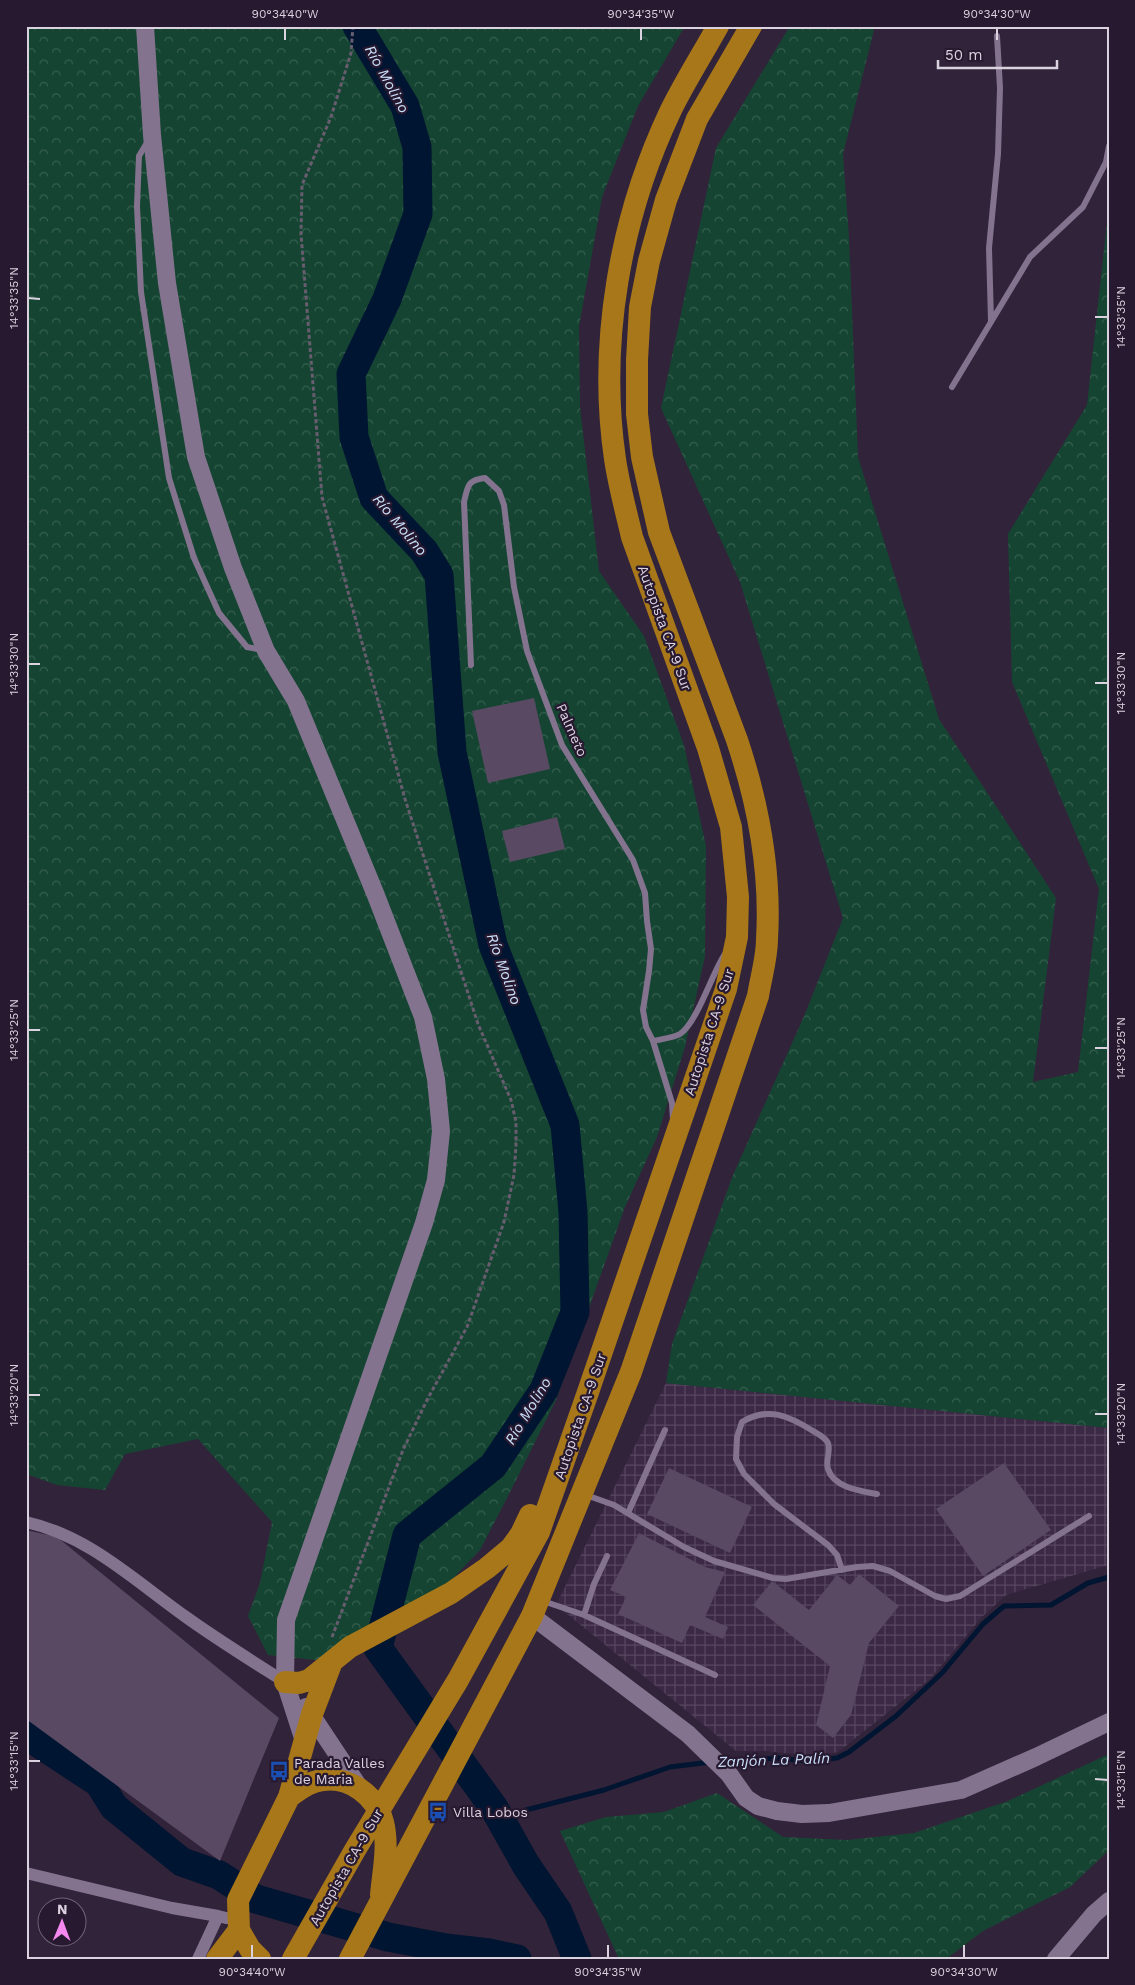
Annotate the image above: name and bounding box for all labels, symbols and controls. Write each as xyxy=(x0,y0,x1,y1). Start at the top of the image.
text: 90°34'40"W xyxy=(252,7,319,21)
text: 90°34'35"W xyxy=(607,7,675,21)
text: 90°34'30"W xyxy=(963,7,1031,21)
scale bar xyxy=(938,38,1056,70)
water label: Río Molino xyxy=(361,42,413,116)
text: 50 m xyxy=(945,46,982,64)
text: 14°33'35"N xyxy=(7,267,21,329)
text: 14°33'35"N xyxy=(1114,286,1128,348)
water label: Río Molino xyxy=(369,491,431,560)
street label: Autopista CA-9 Sur xyxy=(635,563,695,693)
text: 14°33'30"N xyxy=(7,633,21,695)
text: 14°33'30"N xyxy=(1114,652,1128,714)
street label: Palmeto xyxy=(553,701,591,759)
water label: Río Molino xyxy=(483,931,525,1007)
street label: Autopista CA-9 Sur xyxy=(681,966,737,1097)
text: 14°33'25"N xyxy=(7,999,21,1061)
text: 14°33'25"N xyxy=(1114,1017,1128,1079)
street label: Autopista CA-9 Sur xyxy=(551,1351,609,1481)
text: 14°33'20"N xyxy=(7,1364,21,1426)
water label: Río Molino xyxy=(501,1374,555,1448)
text: 14°33'20"N xyxy=(1114,1383,1128,1445)
text: 14°33'15"N xyxy=(7,1731,21,1791)
water label: Zanjón La Palín xyxy=(717,1749,830,1771)
text: 14°33'15"N xyxy=(1114,1750,1128,1810)
place label: Parada Valles de Maria xyxy=(294,1755,385,1787)
bus stop icon: Parada Valles de Maria xyxy=(268,1760,290,1782)
bus stop icon: Villa Lobos xyxy=(427,1801,449,1823)
place label: Villa Lobos xyxy=(453,1804,528,1820)
street label: Autopista CA-9 Sur xyxy=(306,1805,386,1928)
north arrow xyxy=(38,1898,88,1948)
text: N xyxy=(57,1901,68,1917)
text: 90°34'40"W xyxy=(219,1965,286,1979)
text: 90°34'35"W xyxy=(574,1965,642,1979)
text: 90°34'30"W xyxy=(930,1965,998,1979)

